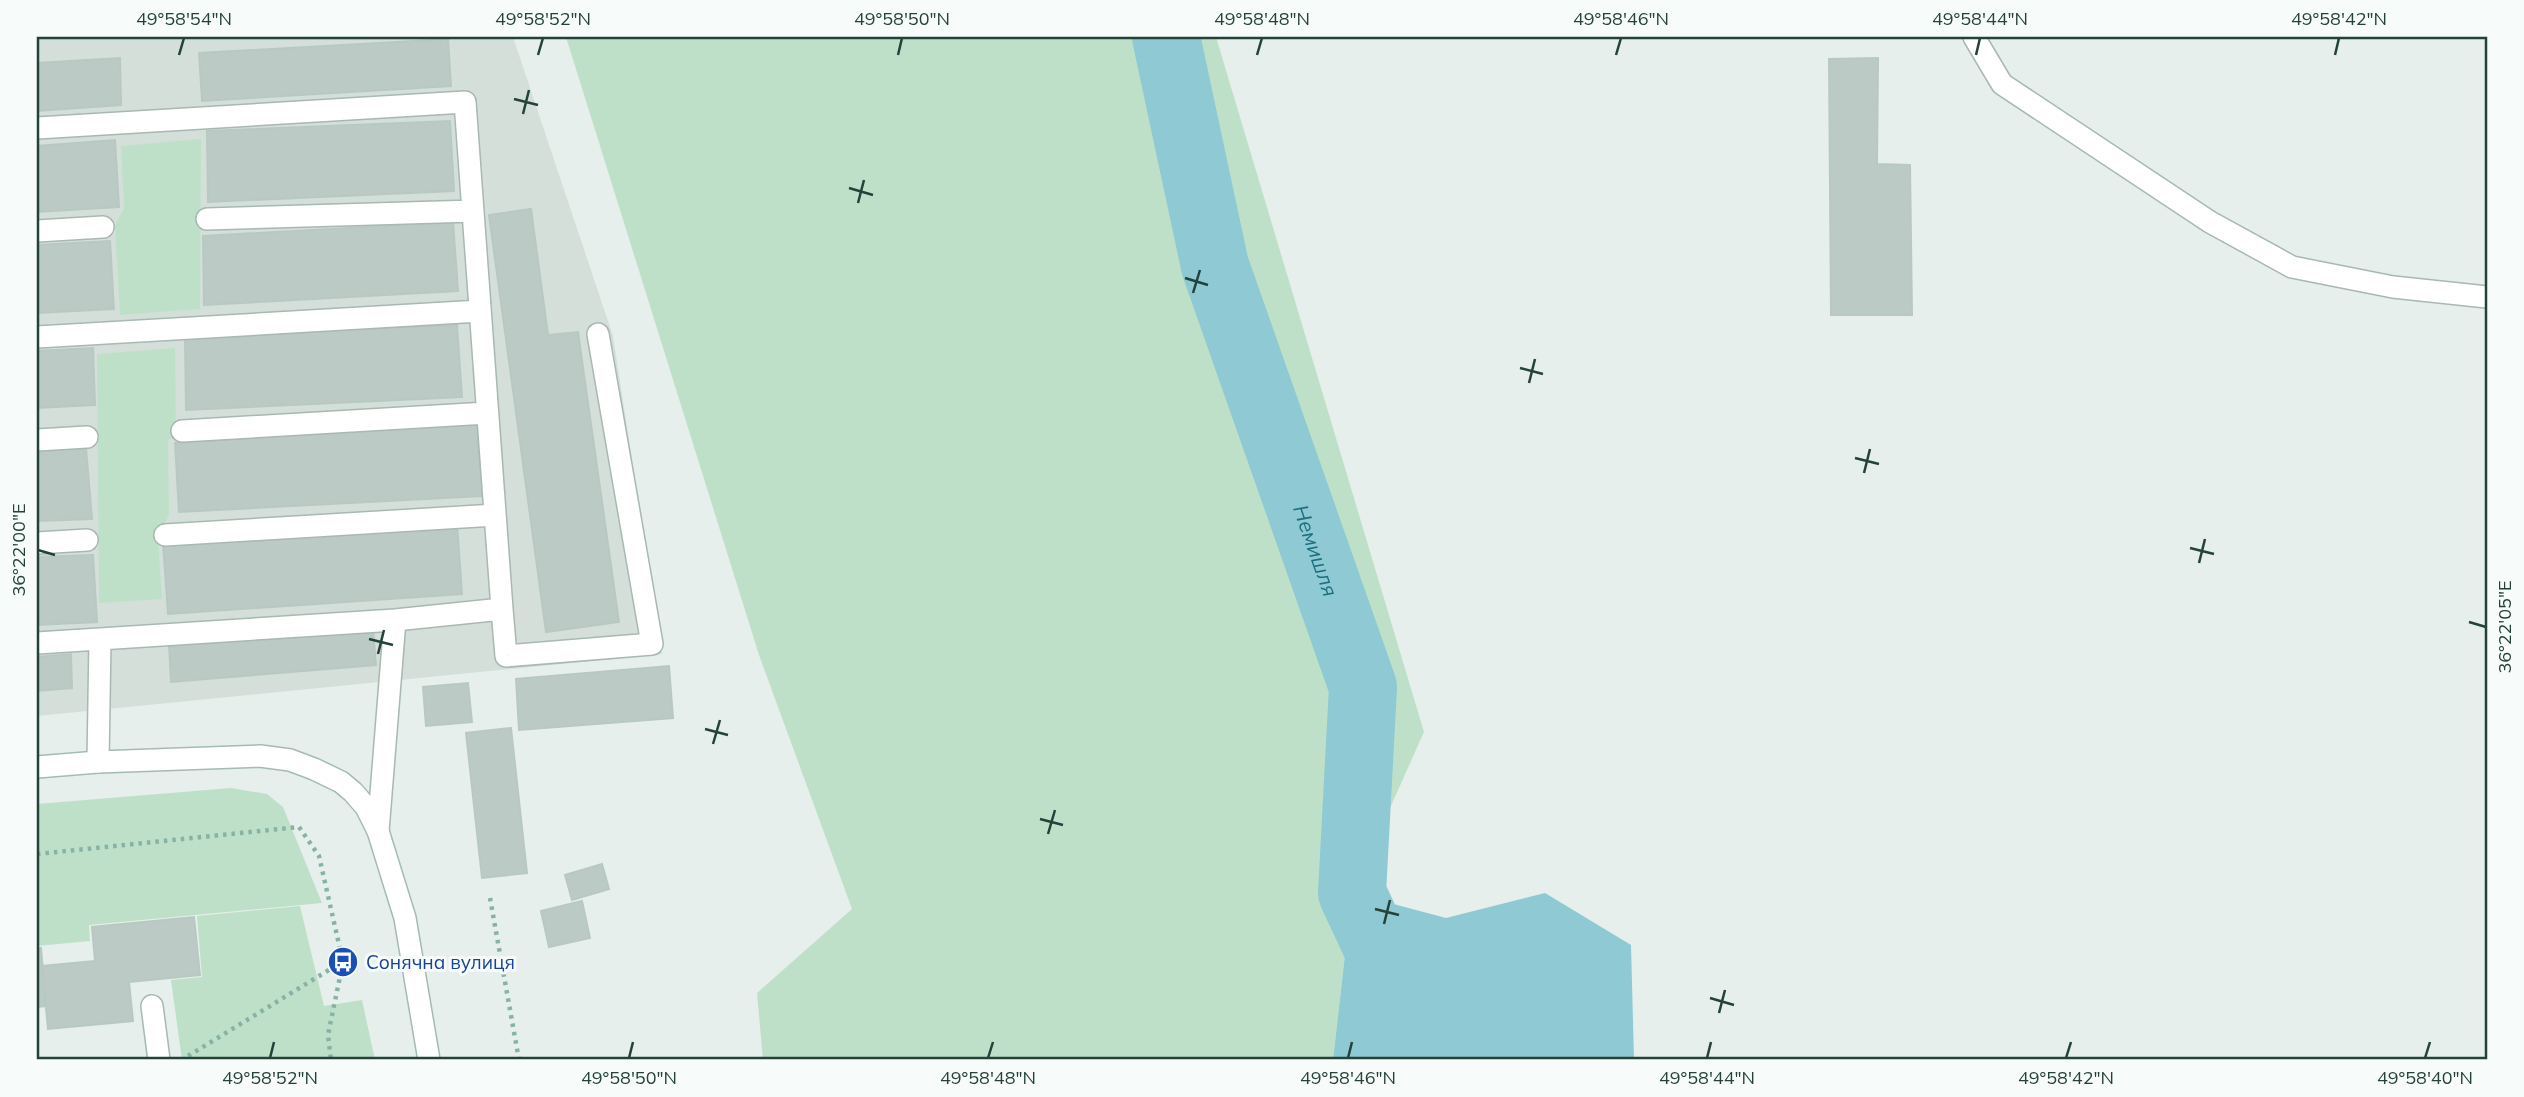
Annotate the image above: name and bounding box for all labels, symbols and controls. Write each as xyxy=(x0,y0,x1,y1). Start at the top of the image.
text: 49°58'54"N xyxy=(136,7,232,30)
text: 49°58'52"N xyxy=(495,7,591,30)
text: 49°58'50"N xyxy=(854,7,950,30)
text: 49°58'48"N xyxy=(1214,7,1310,30)
text: 49°58'46"N xyxy=(1573,7,1669,30)
text: 49°58'44"N xyxy=(1932,7,2028,30)
text: 49°58'42"N xyxy=(2291,7,2387,30)
water label: Немишля xyxy=(1288,501,1344,600)
text: 36°22'00"E xyxy=(7,503,30,597)
text: 36°22'05"E xyxy=(2493,580,2516,674)
bus stop icon: Сонячна вулиця xyxy=(326,945,360,979)
place label: Сонячна вулиця xyxy=(366,950,515,974)
text: 49°58'52"N xyxy=(222,1066,318,1089)
text: 49°58'50"N xyxy=(581,1066,677,1089)
text: 49°58'48"N xyxy=(940,1066,1036,1089)
text: 49°58'46"N xyxy=(1300,1066,1396,1089)
text: 49°58'44"N xyxy=(1659,1066,1755,1089)
text: 49°58'42"N xyxy=(2018,1066,2114,1089)
text: 49°58'40"N xyxy=(2377,1066,2473,1089)

